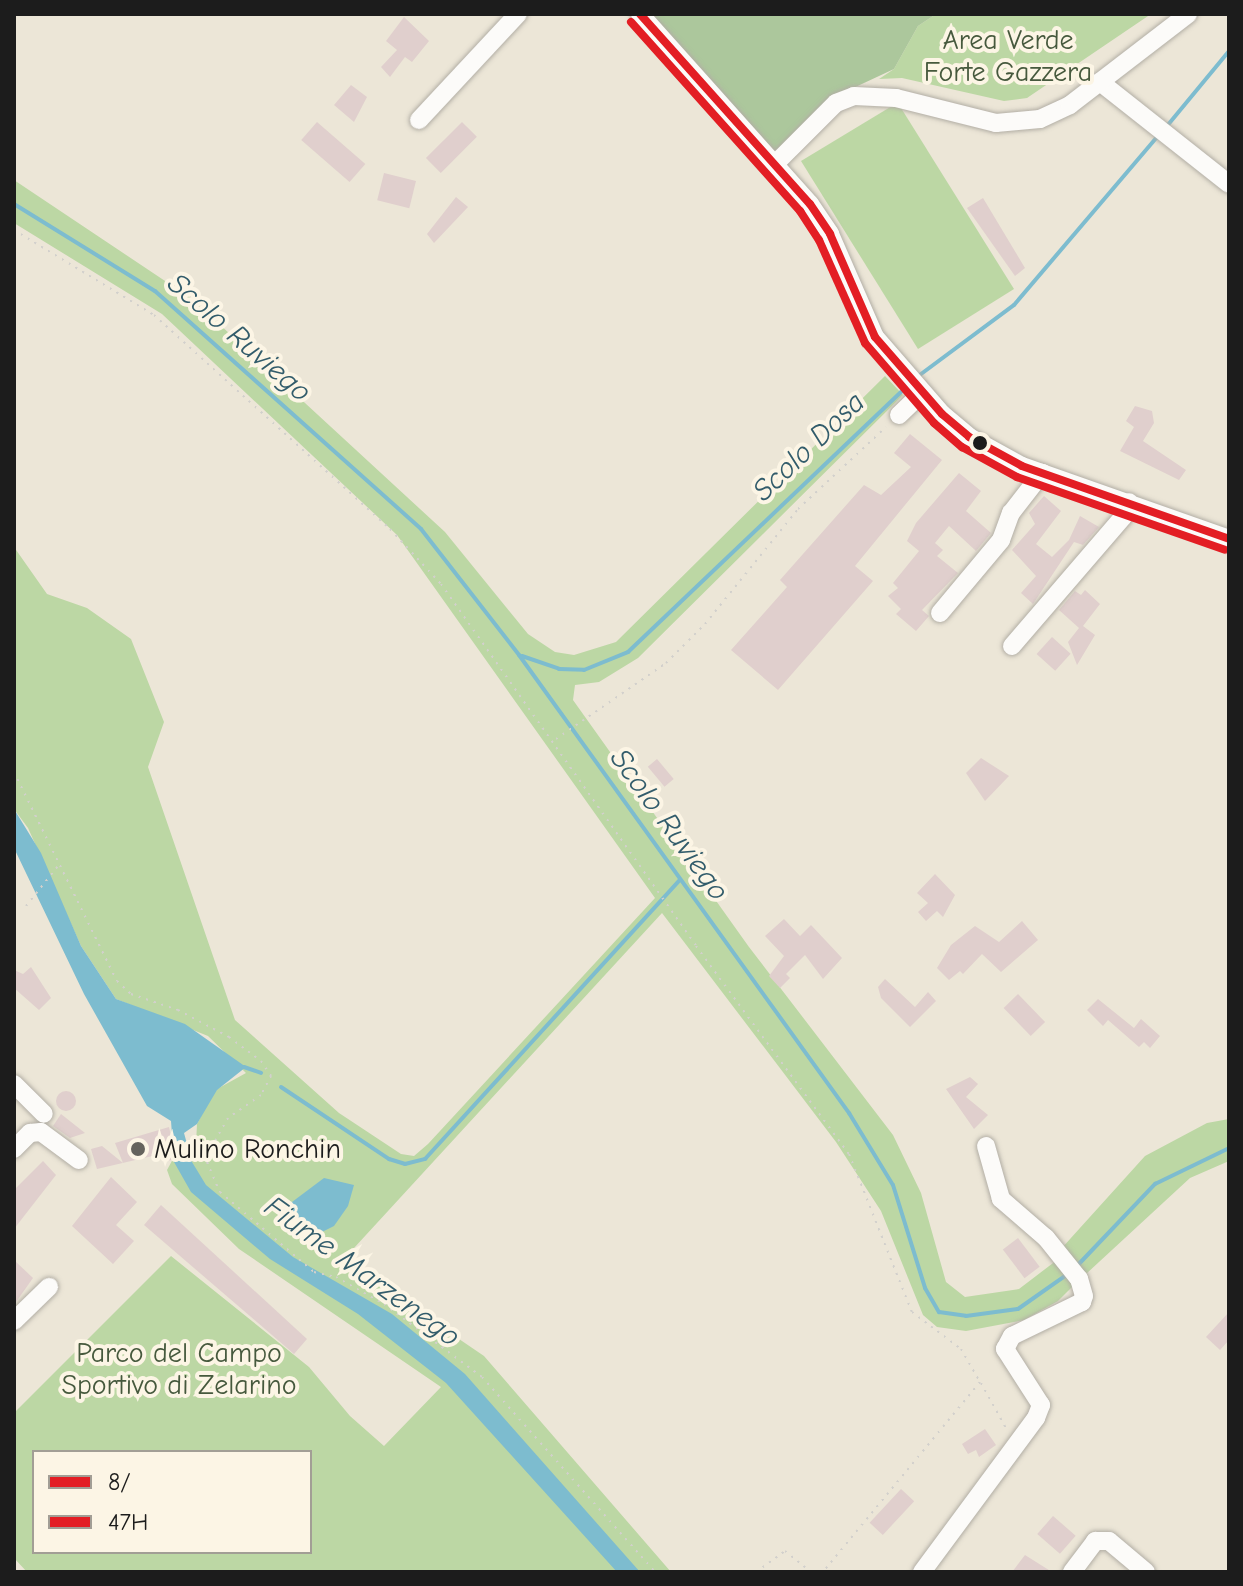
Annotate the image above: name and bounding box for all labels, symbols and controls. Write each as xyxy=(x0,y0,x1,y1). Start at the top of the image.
park label: Area Verde Forte Gazzera xyxy=(924,23,1092,89)
water label: Scolo Ruviego xyxy=(160,266,318,410)
water label: Scolo Dosa xyxy=(745,385,873,509)
unlabelled marker xyxy=(972,435,988,451)
water label: Scolo Ruviego xyxy=(602,742,736,908)
place label: Mulino Ronchin xyxy=(154,1132,341,1166)
marker: Mulino Ronchin xyxy=(129,1140,147,1158)
water label: Fiume Marzenego xyxy=(257,1189,467,1355)
park label: Parco del Campo Sportivo di Zelarino xyxy=(61,1336,297,1402)
legend xyxy=(32,1450,312,1554)
text: 8/ xyxy=(108,1468,131,1496)
text: 47H xyxy=(108,1508,148,1536)

